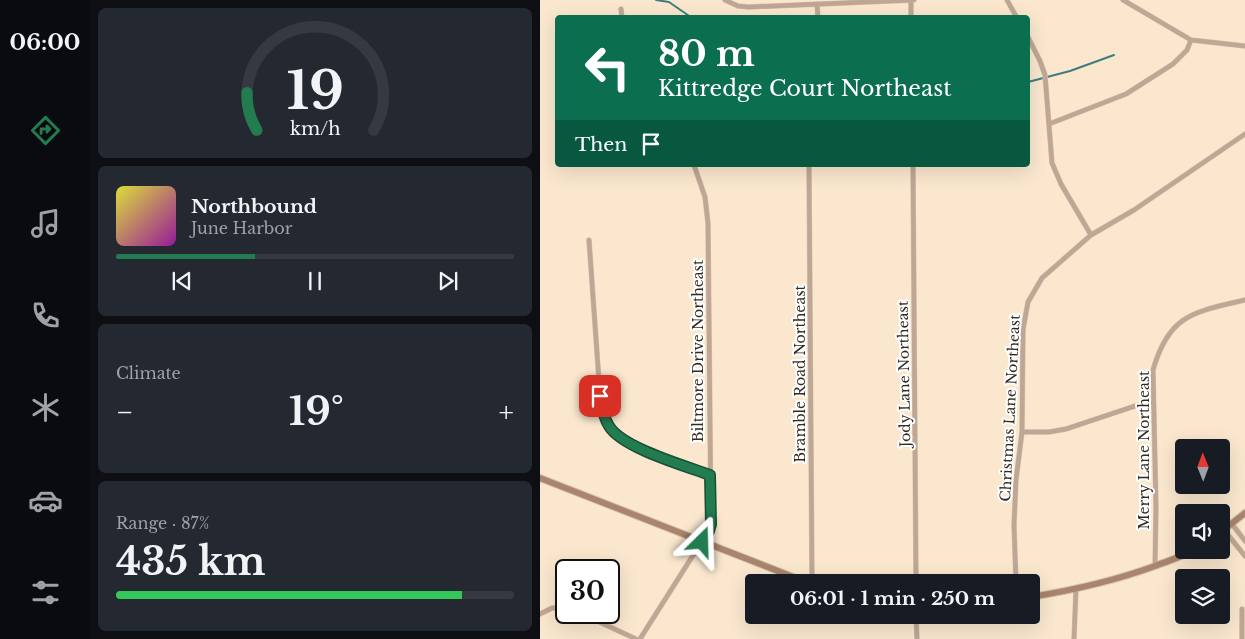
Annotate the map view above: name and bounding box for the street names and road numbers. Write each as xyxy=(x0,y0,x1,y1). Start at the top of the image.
street label: Biltmore Drive Northeast xyxy=(689,259,707,442)
street label: Bramble Road Northeast xyxy=(791,284,809,463)
street label: Jody Lane Northeast xyxy=(894,300,914,449)
street label: Christmas Lane Northeast xyxy=(996,313,1024,502)
street label: Merry Lane Northeast xyxy=(1135,370,1153,529)

